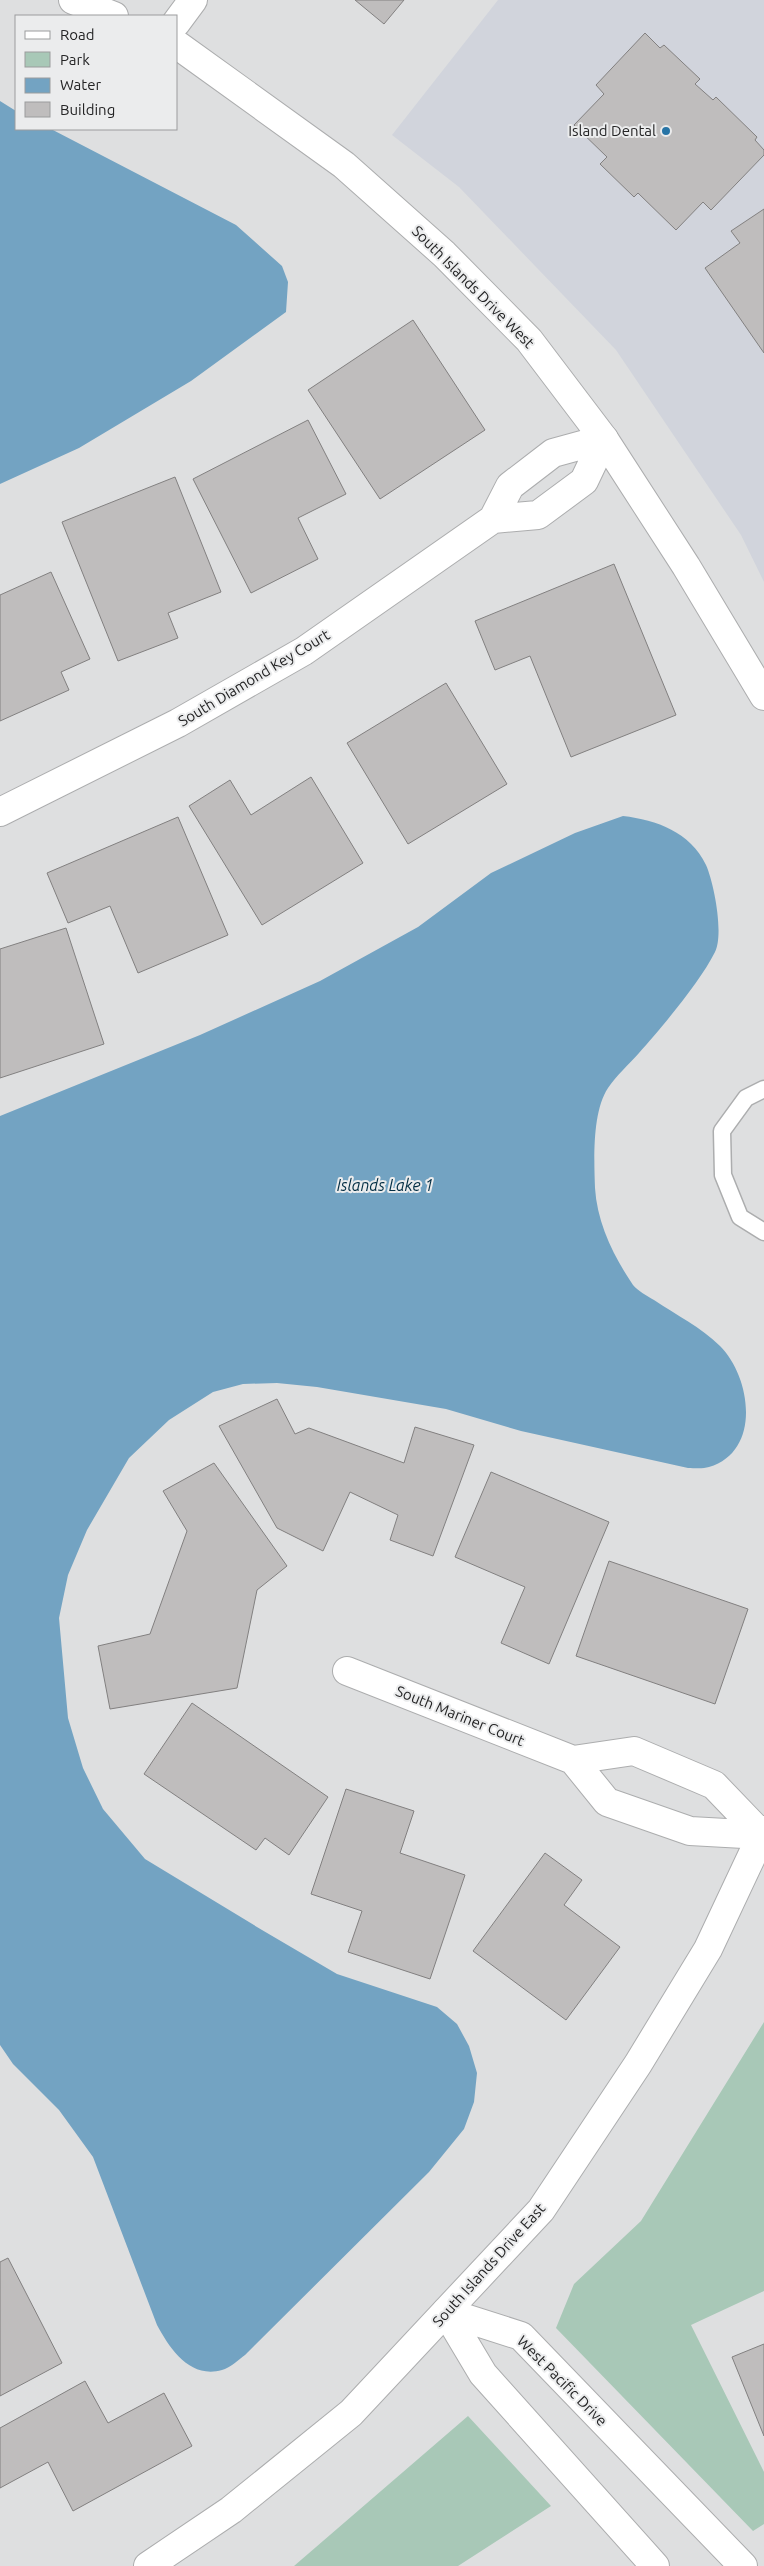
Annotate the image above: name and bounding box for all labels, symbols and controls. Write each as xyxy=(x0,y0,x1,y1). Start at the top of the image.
legend xyxy=(15,15,178,130)
text: Road xyxy=(60,26,95,43)
text: Park xyxy=(60,51,90,68)
text: Water xyxy=(60,76,101,93)
text: Building xyxy=(60,101,115,118)
place label: Island Dental xyxy=(568,122,656,139)
marker: Island Dental xyxy=(660,125,672,137)
street label: South Islands Drive West xyxy=(409,222,538,351)
street label: South Diamond Key Court xyxy=(175,626,333,730)
water label: Islands Lake 1 xyxy=(337,1176,433,1194)
street label: South Mariner Court xyxy=(393,1682,527,1749)
street label: South Islands Drive East xyxy=(429,2200,548,2330)
street label: West Pacific Drive xyxy=(514,2332,611,2429)

